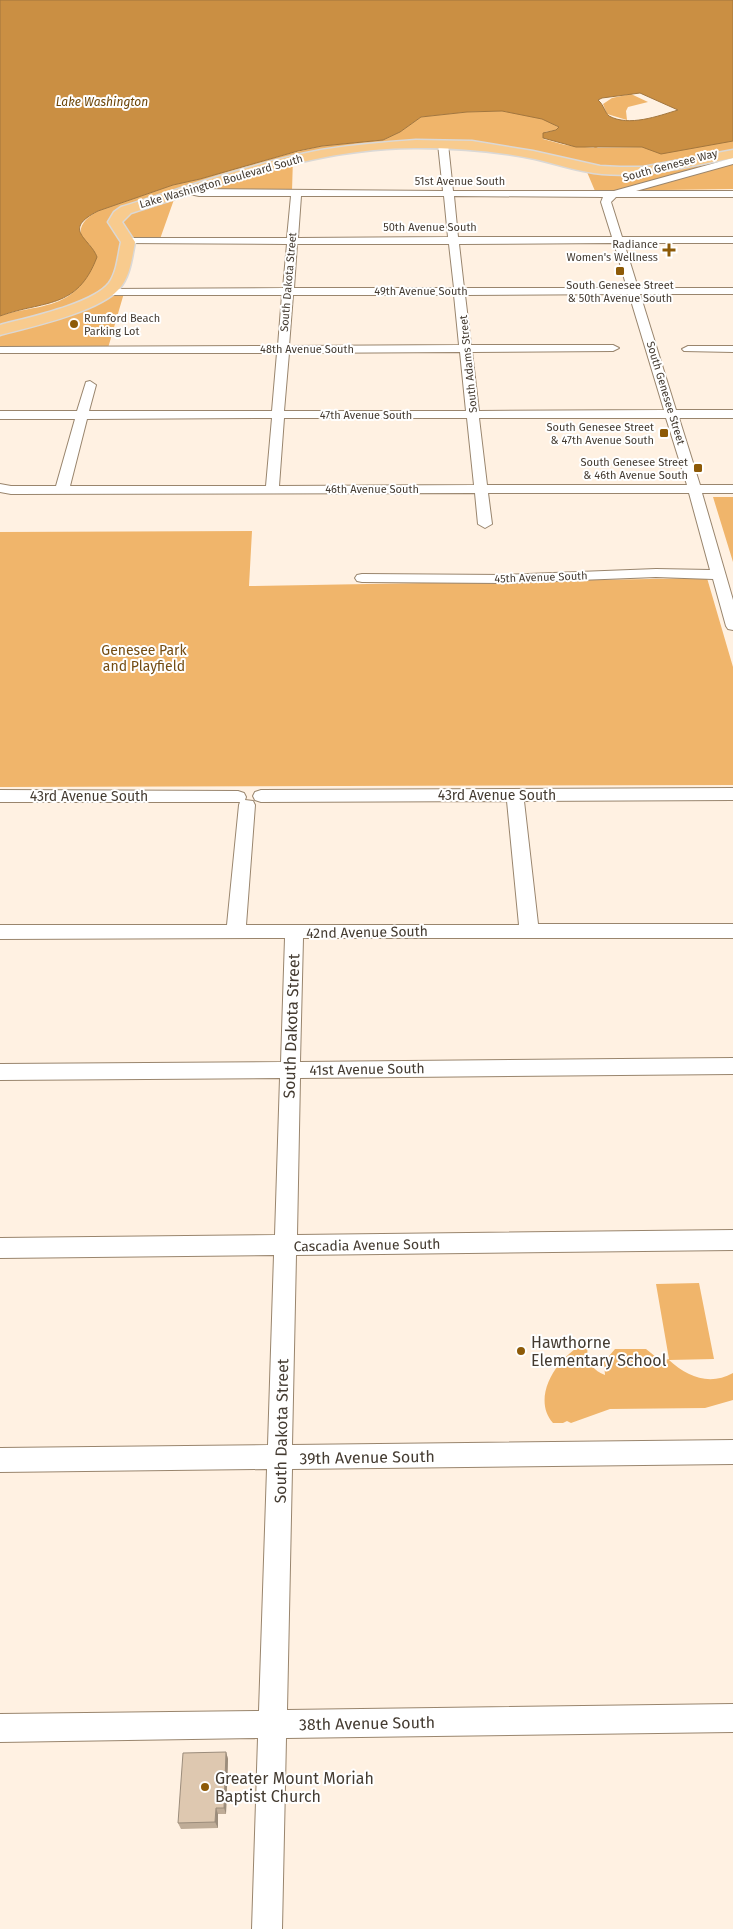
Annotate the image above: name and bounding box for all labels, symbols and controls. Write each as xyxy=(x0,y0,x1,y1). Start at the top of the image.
water label: Lake Washington xyxy=(56,95,148,109)
street label: South Genesee Way xyxy=(621,146,719,184)
street label: Lake Washington Boulevard South xyxy=(138,152,304,211)
street label: 51st Avenue South xyxy=(415,175,505,188)
street label: 50th Avenue South xyxy=(383,221,477,234)
street label: South Dakota Street xyxy=(278,232,299,332)
place label: Radiance Women's Wellness xyxy=(566,238,658,264)
marker: Radiance Women's Wellness xyxy=(662,243,676,257)
marker: South Genesee Street & 50th Avenue South xyxy=(614,265,626,277)
place label: South Genesee Street & 50th Avenue South xyxy=(566,279,674,305)
street label: 49th Avenue South xyxy=(374,285,468,298)
place label: Rumford Beach Parking Lot xyxy=(84,312,160,338)
street label: South Adams Street xyxy=(457,314,480,414)
marker: Rumford Beach Parking Lot xyxy=(68,318,80,330)
street label: South Genesee Street xyxy=(644,340,687,446)
street label: 48th Avenue South xyxy=(260,343,354,356)
street label: 47th Avenue South xyxy=(320,409,412,422)
place label: South Genesee Street & 47th Avenue South xyxy=(547,421,654,447)
marker: South Genesee Street & 47th Avenue South xyxy=(658,427,670,439)
place label: South Genesee Street & 46th Avenue South xyxy=(581,456,688,482)
marker: South Genesee Street & 46th Avenue South xyxy=(692,462,704,474)
street label: 46th Avenue South xyxy=(325,483,419,496)
street label: 45th Avenue South xyxy=(494,569,588,586)
park label: Genesee Park and Playfield xyxy=(101,642,188,675)
street label: 43rd Avenue South xyxy=(438,787,556,804)
street label: 43rd Avenue South xyxy=(30,788,148,805)
street label: 42nd Avenue South xyxy=(306,923,428,942)
street label: South Dakota Street xyxy=(279,953,304,1099)
street label: 41st Avenue South xyxy=(309,1060,425,1079)
street label: Cascadia Avenue South xyxy=(293,1236,441,1255)
place label: Hawthorne Elementary School xyxy=(531,1333,667,1370)
marker: Hawthorne Elementary School xyxy=(515,1345,527,1357)
street label: South Dakota Street xyxy=(271,1358,292,1504)
street label: 39th Avenue South xyxy=(299,1447,435,1468)
street label: 38th Avenue South xyxy=(299,1713,435,1734)
place label: Greater Mount Moriah Baptist Church xyxy=(215,1769,374,1806)
marker: Greater Mount Moriah Baptist Church xyxy=(199,1781,211,1793)

